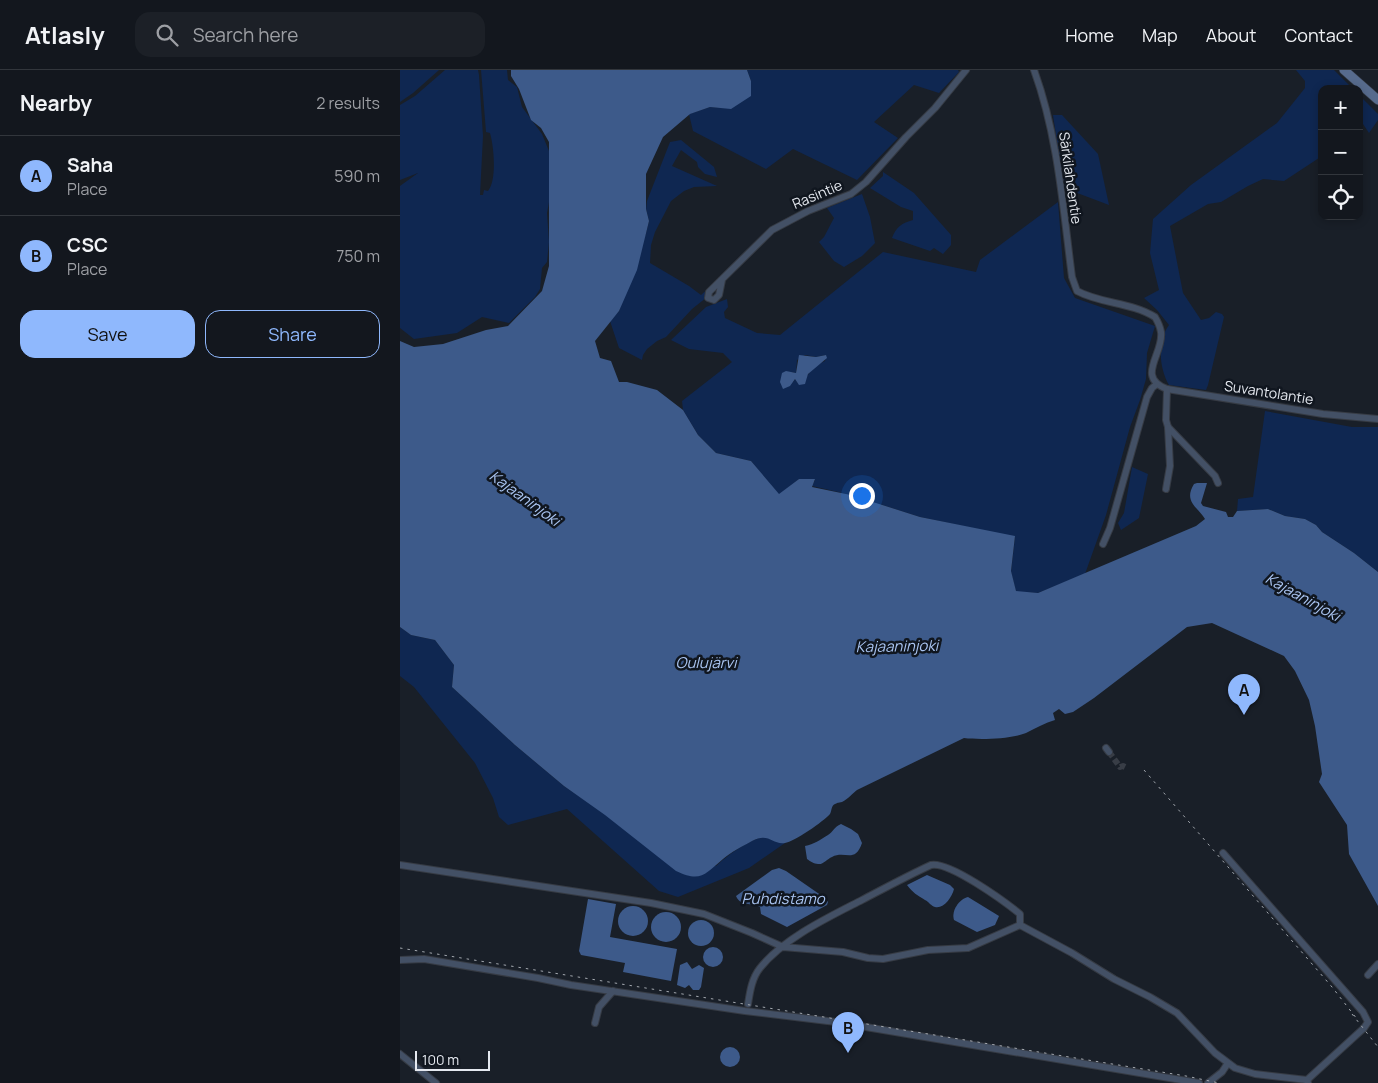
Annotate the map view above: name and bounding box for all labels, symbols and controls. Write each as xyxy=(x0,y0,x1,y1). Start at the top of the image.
search box xyxy=(135,12,485,57)
text: Atlasly xyxy=(25,18,105,51)
icon: search xyxy=(153,21,181,49)
text: Search here xyxy=(193,22,298,48)
text: Home xyxy=(1065,23,1114,47)
text: Map xyxy=(1142,23,1178,47)
text: About xyxy=(1206,23,1256,47)
text: Contact xyxy=(1284,23,1353,47)
map controls xyxy=(1318,85,1363,220)
button: + xyxy=(1318,85,1363,130)
text: Nearby xyxy=(20,89,92,117)
text: 2 results xyxy=(316,92,380,114)
button: − xyxy=(1318,130,1363,175)
street label: Särkilahdentie xyxy=(1055,131,1087,225)
text: Saha xyxy=(67,152,113,178)
text: A xyxy=(31,165,41,187)
text: 590 m xyxy=(334,165,380,187)
street label: Rasintie xyxy=(789,175,845,213)
button: locate xyxy=(1318,175,1363,220)
text: Place xyxy=(67,178,107,200)
text: CSC xyxy=(67,232,108,258)
text: B xyxy=(31,245,41,267)
text: 750 m xyxy=(336,245,380,267)
text: Place xyxy=(67,258,107,280)
button: Save xyxy=(20,310,195,358)
button: Share xyxy=(205,310,380,358)
street label: Suvantolantie xyxy=(1223,376,1315,408)
water label: Kajaaninjoki xyxy=(485,465,567,532)
your location xyxy=(849,483,875,509)
water label: Kajaaninjoki xyxy=(1262,568,1346,627)
water label: Kajaaninjoki xyxy=(856,635,941,657)
water label: Oulujärvi xyxy=(676,652,739,673)
pin: A xyxy=(1228,674,1260,715)
water label: Puhdistamo xyxy=(741,888,826,909)
pin: B xyxy=(832,1012,864,1053)
scale bar xyxy=(415,1048,490,1071)
text: 100 m xyxy=(422,1050,459,1069)

